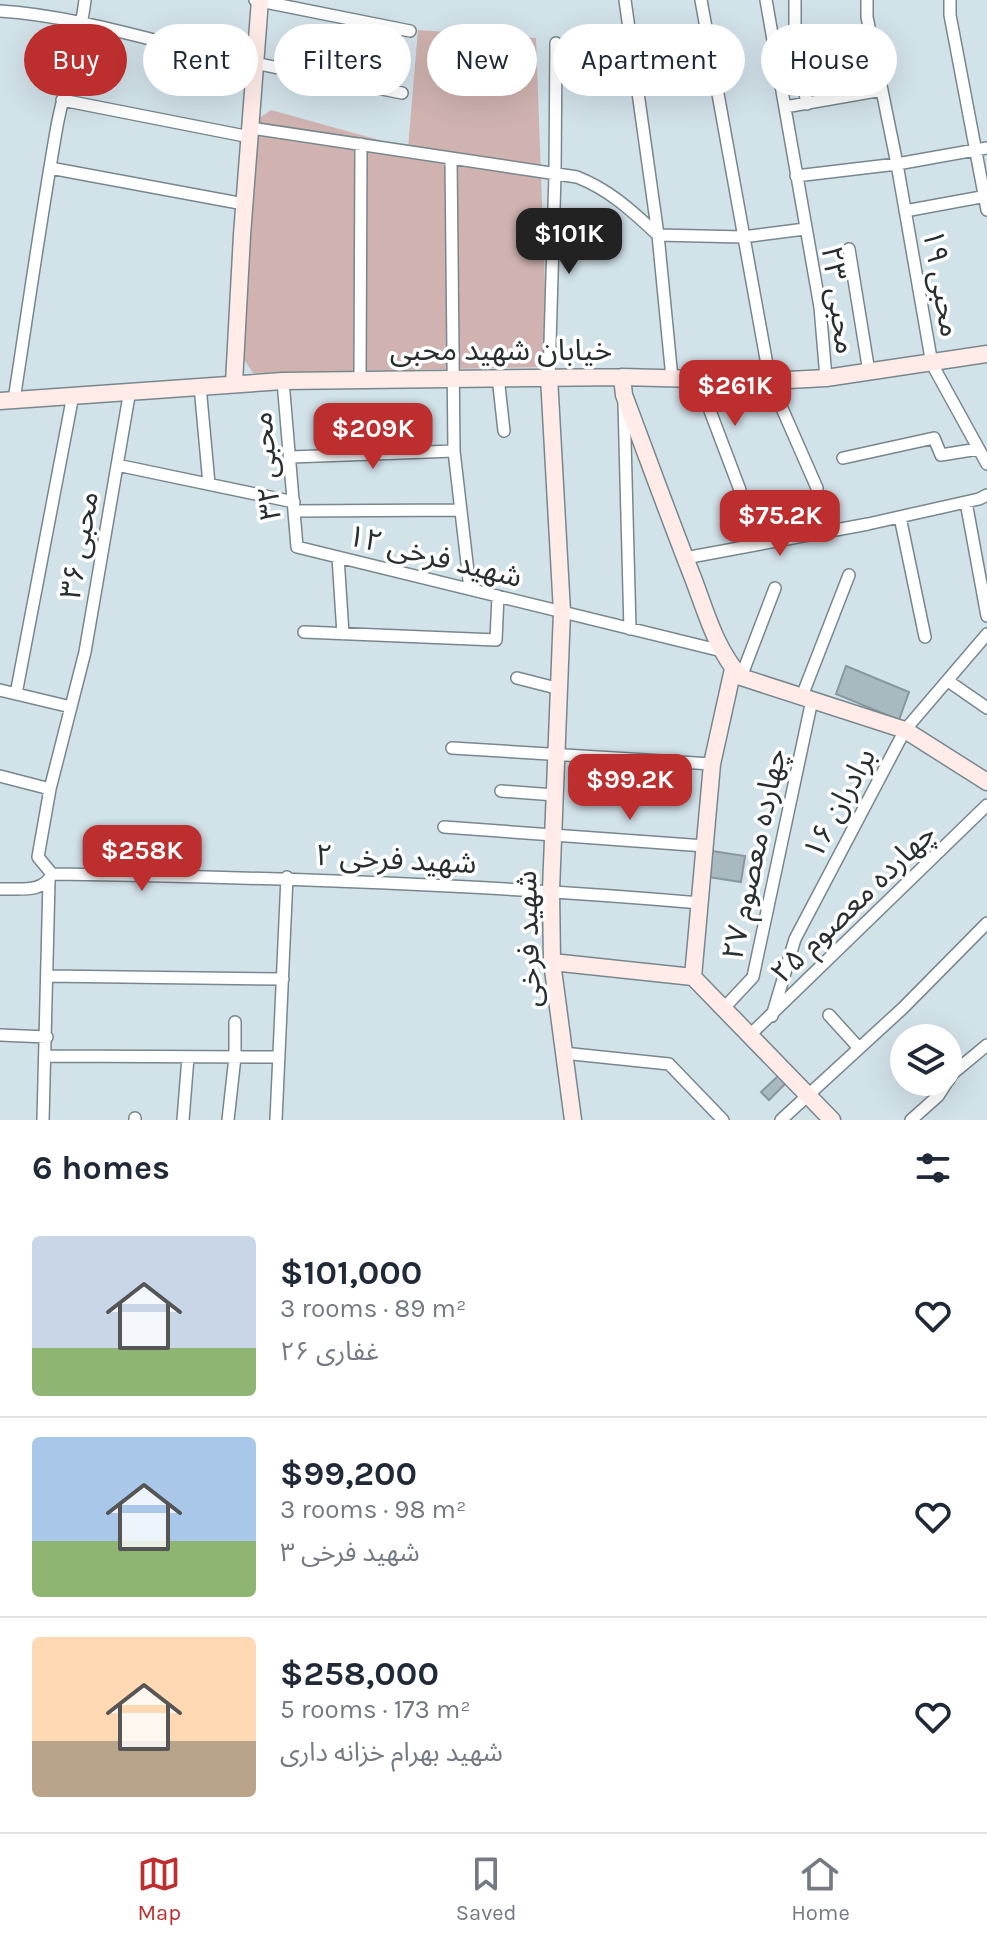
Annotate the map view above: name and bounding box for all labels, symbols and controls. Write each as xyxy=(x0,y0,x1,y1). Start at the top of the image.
chip: Buy xyxy=(24,24,127,96)
chip: Rent xyxy=(143,24,258,96)
chip: Filters xyxy=(274,24,411,96)
chip: New xyxy=(427,24,537,96)
chip: Apartment xyxy=(553,24,745,96)
chip: House xyxy=(761,24,897,96)
pin: $101K xyxy=(513,208,625,276)
text: $101K xyxy=(534,218,604,249)
street label: محبی ۱۹ xyxy=(915,226,969,340)
street label: محبی ۲۳ xyxy=(814,244,864,356)
street label: خیابان شهید محبی xyxy=(390,332,612,368)
pin: $261K xyxy=(679,360,791,428)
text: $261K xyxy=(697,370,773,401)
pin: $209K xyxy=(317,403,429,471)
street label: محبی ۳۲ xyxy=(243,410,289,522)
text: $209K xyxy=(332,413,414,444)
street label: محبی ۳۶ xyxy=(52,488,106,602)
pin: $75.2K xyxy=(715,490,845,558)
text: $75.2K xyxy=(738,500,822,531)
street label: شهید فرخی ۱۲ xyxy=(344,517,526,595)
street label: برادران ۱۶ xyxy=(795,742,883,864)
street label: چهارده معصوم ۲۷ xyxy=(714,745,798,964)
pin: $99.2K xyxy=(565,754,695,822)
text: $99.2K xyxy=(586,764,674,795)
street label: چهارده معصوم ۲۵ xyxy=(763,815,946,994)
pin: $258K xyxy=(86,825,198,893)
text: $258K xyxy=(101,835,183,866)
street label: شهید فرخی ۲ xyxy=(315,837,477,881)
street label: شهید فرخی xyxy=(508,870,548,1008)
map controls xyxy=(890,1024,962,1096)
button: layers xyxy=(890,1024,962,1096)
icon: filters xyxy=(911,1146,955,1190)
text: 6 homes xyxy=(32,1148,170,1188)
text: $101,000 xyxy=(280,1253,422,1293)
icon: home xyxy=(96,1268,192,1364)
text: 3 rooms · 89 m² xyxy=(280,1293,466,1324)
icon: heart xyxy=(911,1294,955,1338)
text: غفاری ۲۶ xyxy=(280,1336,379,1367)
text: $99,200 xyxy=(280,1454,417,1494)
icon: home xyxy=(96,1469,192,1565)
text: 3 rooms · 98 m² xyxy=(280,1494,466,1525)
icon: heart xyxy=(911,1495,955,1539)
text: شهید فرخی ۳ xyxy=(280,1537,420,1568)
text: $258,000 xyxy=(280,1654,439,1694)
icon: home xyxy=(96,1669,192,1765)
text: 5 rooms · 173 m² xyxy=(280,1694,471,1725)
icon: heart xyxy=(911,1695,955,1739)
text: شهید بهرام خزانه داری xyxy=(280,1737,503,1768)
tab: Map xyxy=(137,1852,181,1926)
tab: Saved xyxy=(456,1852,517,1926)
tab: Home xyxy=(791,1852,850,1926)

